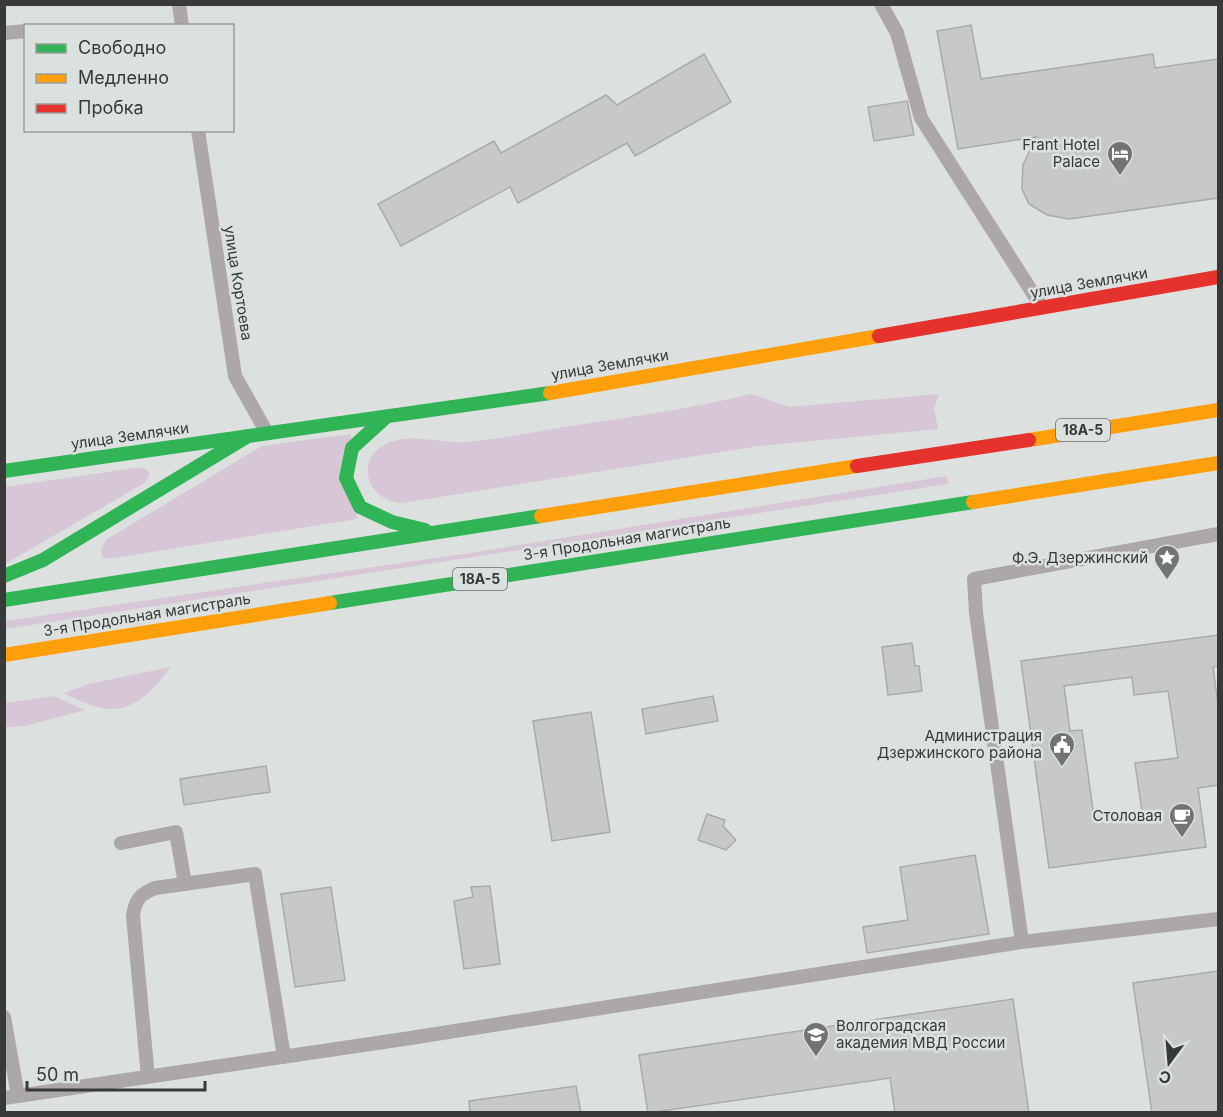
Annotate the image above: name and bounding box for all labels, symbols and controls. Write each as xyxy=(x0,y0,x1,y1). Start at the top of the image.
legend xyxy=(24,24,234,132)
text: Свободно xyxy=(78,37,166,58)
text: Медленно xyxy=(78,67,169,88)
text: Пробка xyxy=(78,97,144,118)
place label: Frant Hotel Palace xyxy=(1022,135,1100,171)
hotel icon: Frant Hotel Palace xyxy=(1105,139,1135,177)
street label: улица Кортоева xyxy=(220,224,257,342)
street label: улица Землячки xyxy=(1029,263,1149,302)
street label: улица Землячки xyxy=(550,345,670,384)
street label: улица Землячки xyxy=(70,418,190,453)
road number: 18А-5 xyxy=(1056,419,1110,441)
street label: 3-я Продольная магистраль xyxy=(522,513,732,564)
place icon: Ф.Э. Дзержинский xyxy=(1152,543,1182,581)
place label: Ф.Э. Дзержинский xyxy=(1012,548,1148,567)
road number: 18А-5 xyxy=(453,568,507,590)
street label: 3-я Продольная магистраль xyxy=(42,589,252,640)
place label: Администрация Дзержинского района xyxy=(877,726,1042,762)
public building icon: Администрация Дзержинского района xyxy=(1047,730,1077,768)
cafe icon: Столовая xyxy=(1167,801,1197,839)
place label: Столовая xyxy=(1092,806,1162,825)
place label: Волгоградская академия МВД России xyxy=(836,1016,1005,1052)
school or university icon: Волгоградская академия МВД России xyxy=(801,1020,831,1058)
north arrow xyxy=(1139,1033,1199,1093)
scale bar xyxy=(27,1054,206,1092)
text: 50 m xyxy=(36,1064,79,1085)
text: С xyxy=(1156,1066,1173,1089)

